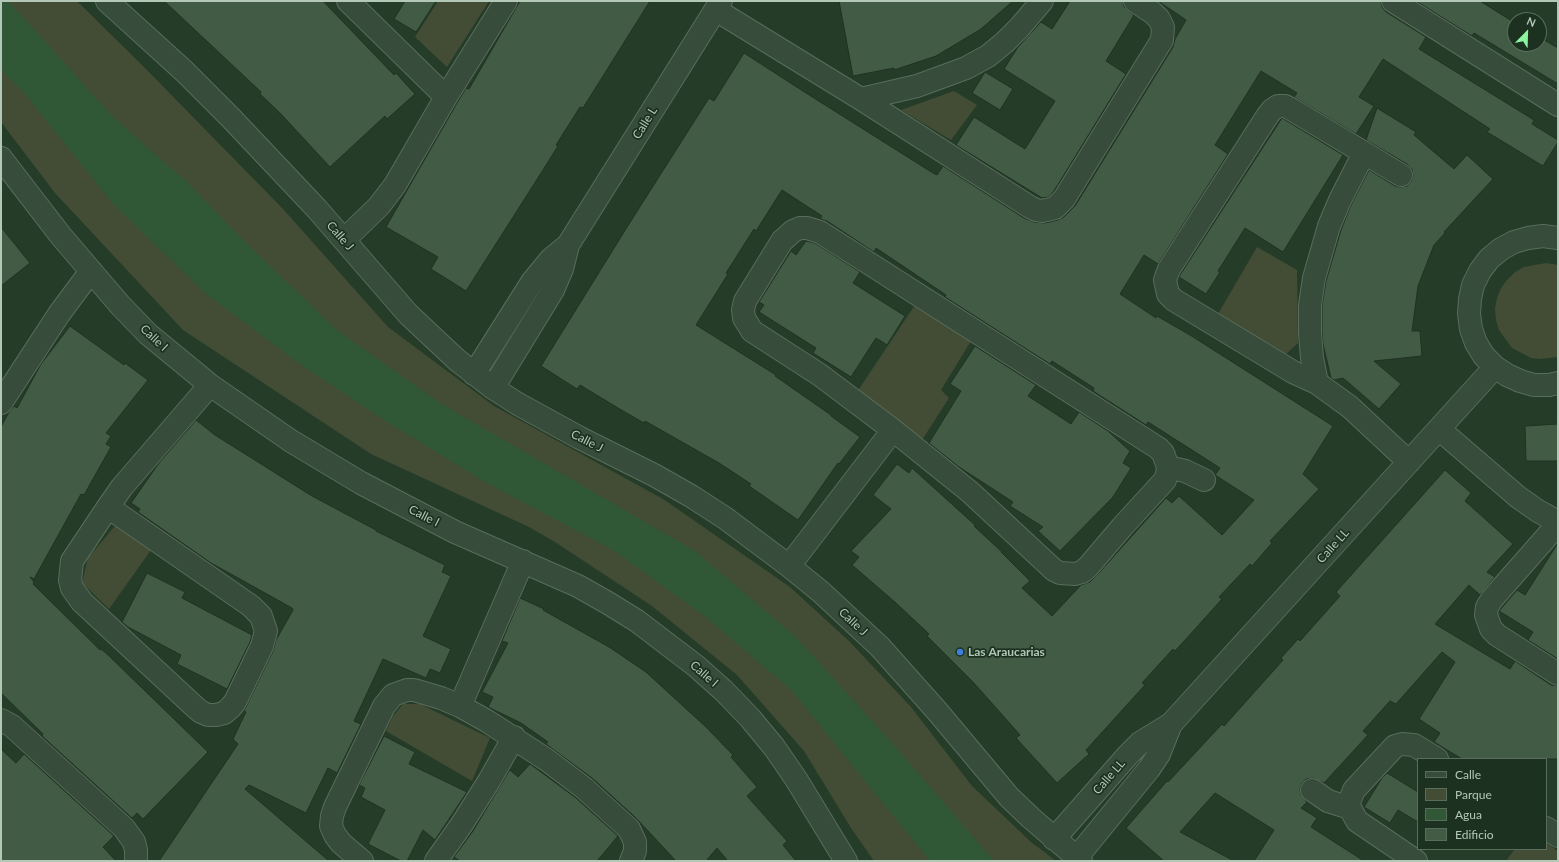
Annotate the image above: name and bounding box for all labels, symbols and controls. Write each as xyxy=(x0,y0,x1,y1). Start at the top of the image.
north arrow xyxy=(1507,12,1547,52)
text: N xyxy=(1525,14,1538,29)
street label: Calle L xyxy=(630,104,660,142)
street label: Calle J xyxy=(323,218,357,254)
street label: Calle I xyxy=(137,322,171,354)
street label: Calle J xyxy=(569,427,605,455)
street label: Calle I xyxy=(406,502,442,530)
street label: Calle LL xyxy=(1314,526,1352,566)
street label: Calle J xyxy=(836,605,870,639)
place label: Las Araucarias xyxy=(968,645,1045,659)
marker: Las Araucarias xyxy=(955,647,965,657)
street label: Calle I xyxy=(687,658,721,690)
street label: Calle LL xyxy=(1090,757,1128,797)
legend xyxy=(1417,758,1547,850)
text: Calle xyxy=(1455,767,1481,782)
text: Parque xyxy=(1455,787,1492,802)
text: Agua xyxy=(1455,807,1482,822)
text: Edificio xyxy=(1455,827,1494,842)

